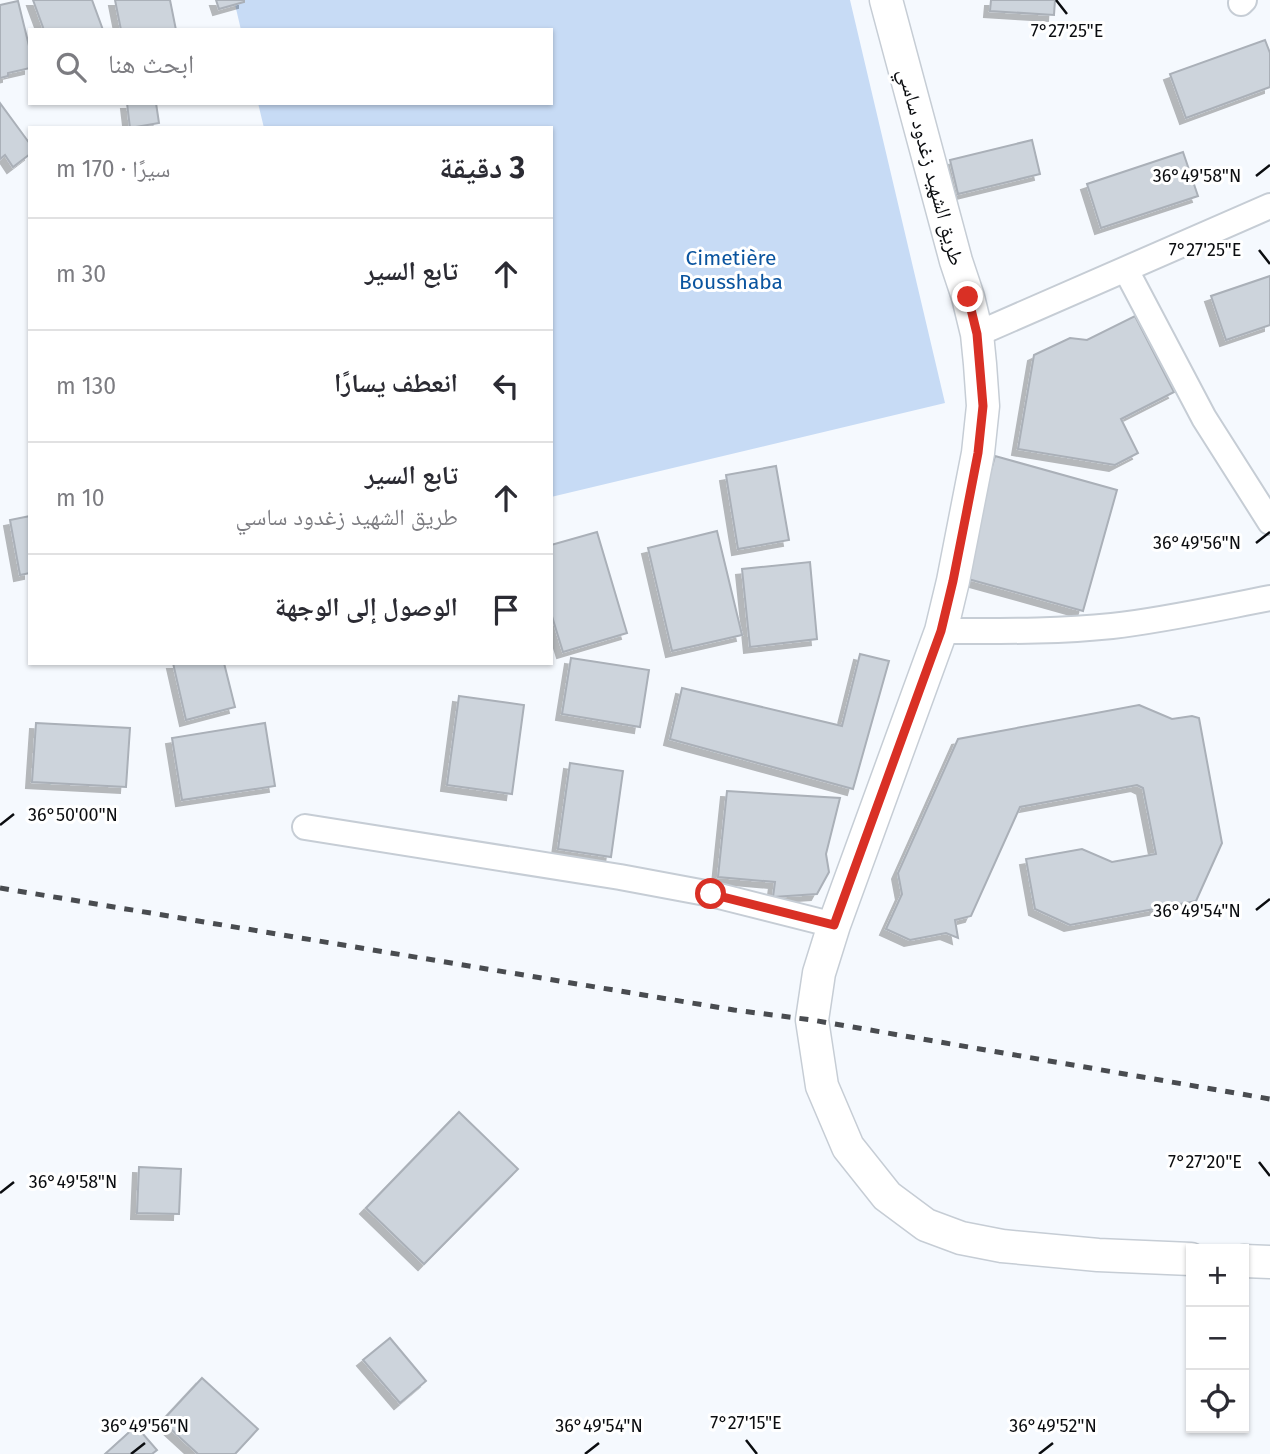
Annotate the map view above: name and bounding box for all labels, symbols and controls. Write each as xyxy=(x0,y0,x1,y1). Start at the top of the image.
text: 7°27'25"E xyxy=(1031,20,1103,42)
search box xyxy=(28,28,553,105)
icon: search xyxy=(52,48,90,86)
text: ابحث هنا xyxy=(108,49,194,80)
street label: طريق الشهيد زغدود ساسي xyxy=(889,66,970,269)
text: 3 دقيقة xyxy=(439,150,525,186)
text: سيرًا · 170 m xyxy=(56,155,170,183)
text: 36°49'58"N xyxy=(1153,165,1241,187)
text: 7°27'25"E xyxy=(1169,239,1241,261)
park label: Cimetière Bousshaba xyxy=(679,245,783,295)
icon: ahead xyxy=(487,255,525,293)
text: تابع السير xyxy=(365,256,458,287)
text: 30 m xyxy=(56,260,106,288)
route end xyxy=(952,281,983,312)
icon: left xyxy=(487,367,525,405)
text: انعطف يسارًا xyxy=(334,368,458,399)
text: 130 m xyxy=(56,372,116,400)
text: تابع السير xyxy=(365,460,458,491)
icon: ahead xyxy=(487,479,525,517)
text: 10 m xyxy=(56,484,105,512)
text: طريق الشهيد زغدود ساسي xyxy=(235,503,458,531)
text: 36°49'56"N xyxy=(1153,532,1241,554)
icon: arrive xyxy=(487,591,525,629)
text: الوصول إلى الوجهة xyxy=(275,592,458,623)
text: 36°50'00"N xyxy=(28,804,118,826)
route start xyxy=(695,878,726,909)
text: 36°49'54"N xyxy=(1153,900,1241,922)
text: 7°27'20"E xyxy=(1168,1151,1242,1173)
text: 36°49'58"N xyxy=(29,1171,117,1193)
map controls xyxy=(1186,1244,1249,1433)
button: + xyxy=(1186,1244,1249,1307)
button: − xyxy=(1186,1307,1249,1370)
button: locate xyxy=(1186,1370,1249,1433)
text: 7°27'15"E xyxy=(710,1412,782,1434)
text: 36°49'56"N xyxy=(101,1415,189,1437)
text: 36°49'54"N xyxy=(555,1415,643,1437)
text: 36°49'52"N xyxy=(1009,1415,1097,1437)

